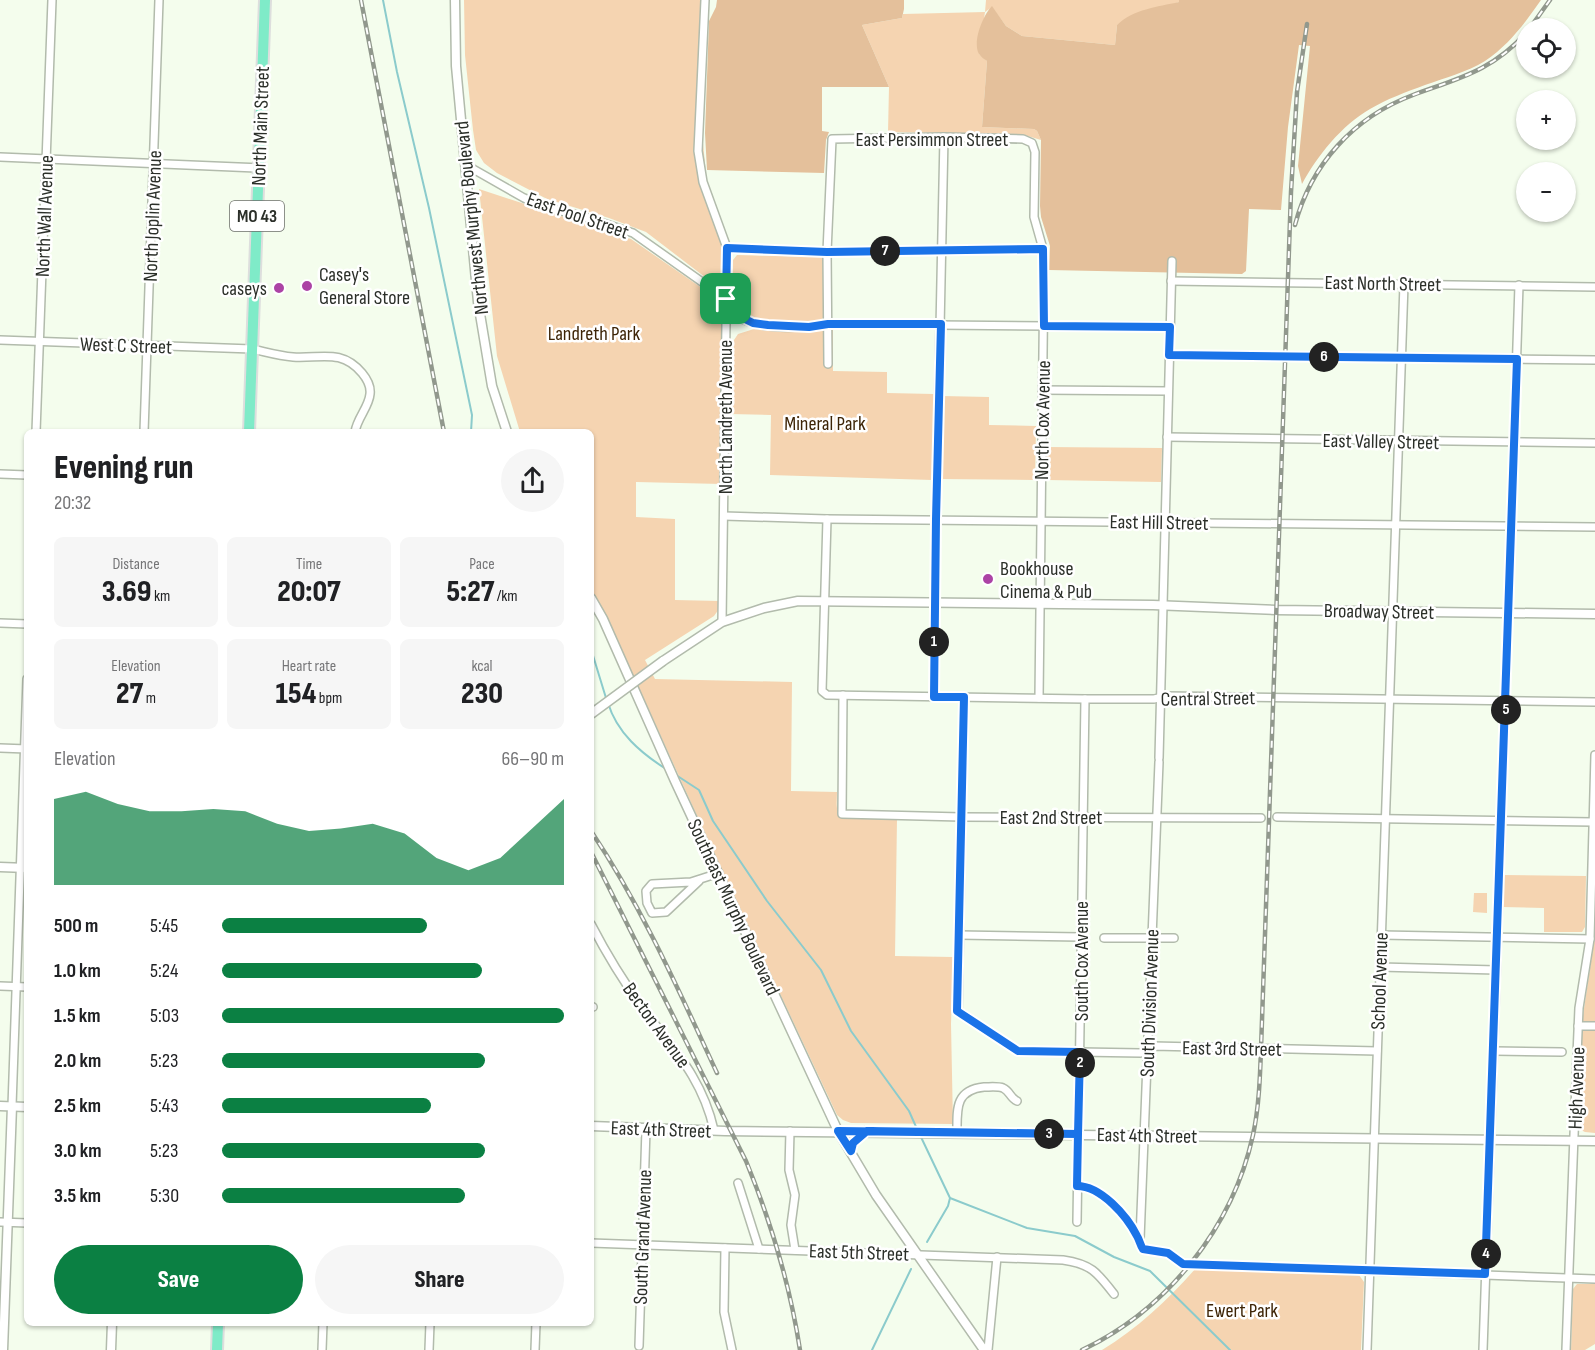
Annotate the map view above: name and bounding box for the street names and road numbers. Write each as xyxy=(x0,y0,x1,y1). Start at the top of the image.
street label: North Main Street xyxy=(247,66,275,186)
street label: Northwest Murphy Boulevard xyxy=(450,120,494,316)
street label: East Persimmon Street xyxy=(856,128,1008,152)
street label: North Joplin Avenue xyxy=(139,150,167,282)
street label: North Wall Avenue xyxy=(31,155,59,277)
street label: East Pool Street xyxy=(524,187,632,245)
road number: MO 43 xyxy=(230,201,284,231)
street label: East North Street xyxy=(1324,271,1441,297)
street label: West C Street xyxy=(79,332,172,360)
street label: North Landreth Avenue xyxy=(714,340,738,494)
street label: North Cox Avenue xyxy=(1030,360,1056,480)
street label: East Valley Street xyxy=(1322,429,1439,455)
street label: East Hill Street xyxy=(1109,510,1209,536)
street label: Broadway Street xyxy=(1324,599,1434,625)
street label: Central Street xyxy=(1161,686,1256,712)
street label: East 2nd Street xyxy=(1000,806,1102,830)
street label: Southeast Murphy Boulevard xyxy=(682,815,785,999)
street label: South Cox Avenue xyxy=(1070,901,1094,1021)
street label: South Division Avenue xyxy=(1135,929,1165,1077)
street label: School Avenue xyxy=(1366,932,1394,1030)
street label: Becton Avenue xyxy=(617,978,695,1073)
street label: East 3rd Street xyxy=(1182,1036,1282,1062)
street label: High Avenue xyxy=(1564,1046,1590,1130)
street label: East 4th Street xyxy=(610,1116,712,1144)
street label: East 4th Street xyxy=(1097,1123,1197,1149)
street label: South Grand Avenue xyxy=(629,1169,657,1305)
street label: East 5th Street xyxy=(808,1239,909,1267)

